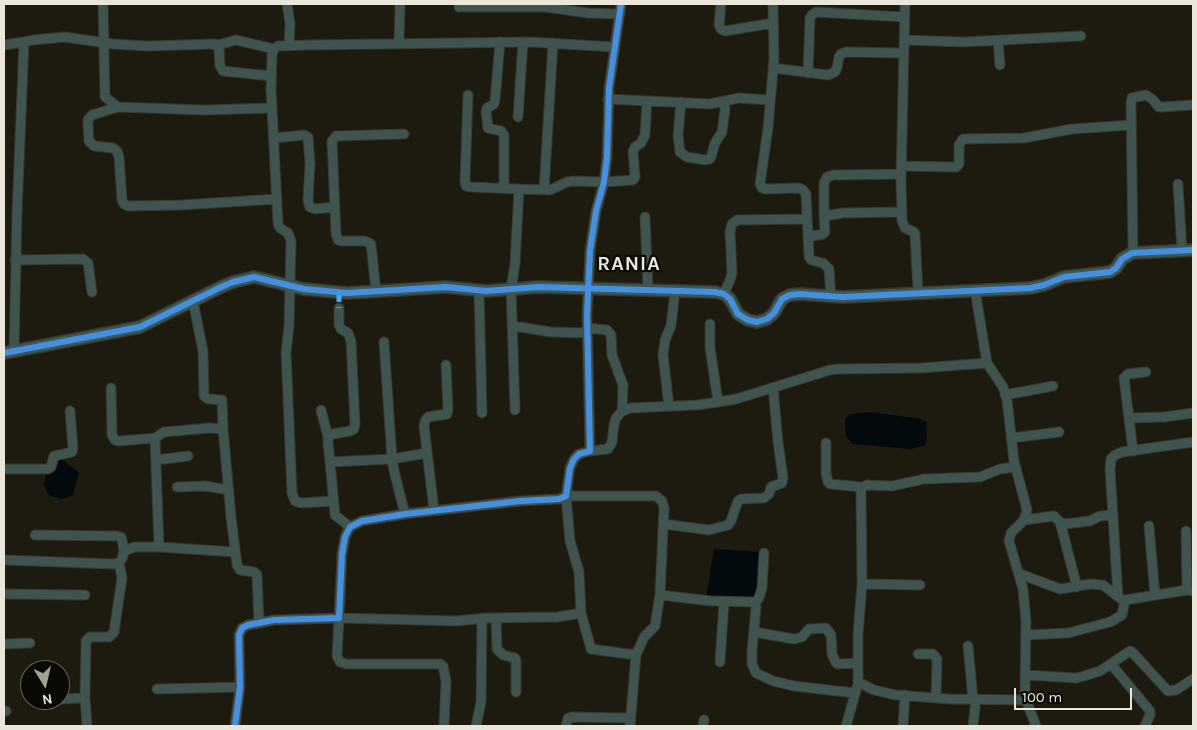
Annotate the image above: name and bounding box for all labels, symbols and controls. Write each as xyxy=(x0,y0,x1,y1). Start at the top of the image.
district label: RANIA xyxy=(597,252,661,276)
north arrow xyxy=(20,660,70,710)
scale bar xyxy=(1017,678,1134,710)
text: 100 m xyxy=(1022,688,1062,706)
text: N xyxy=(41,690,54,709)

